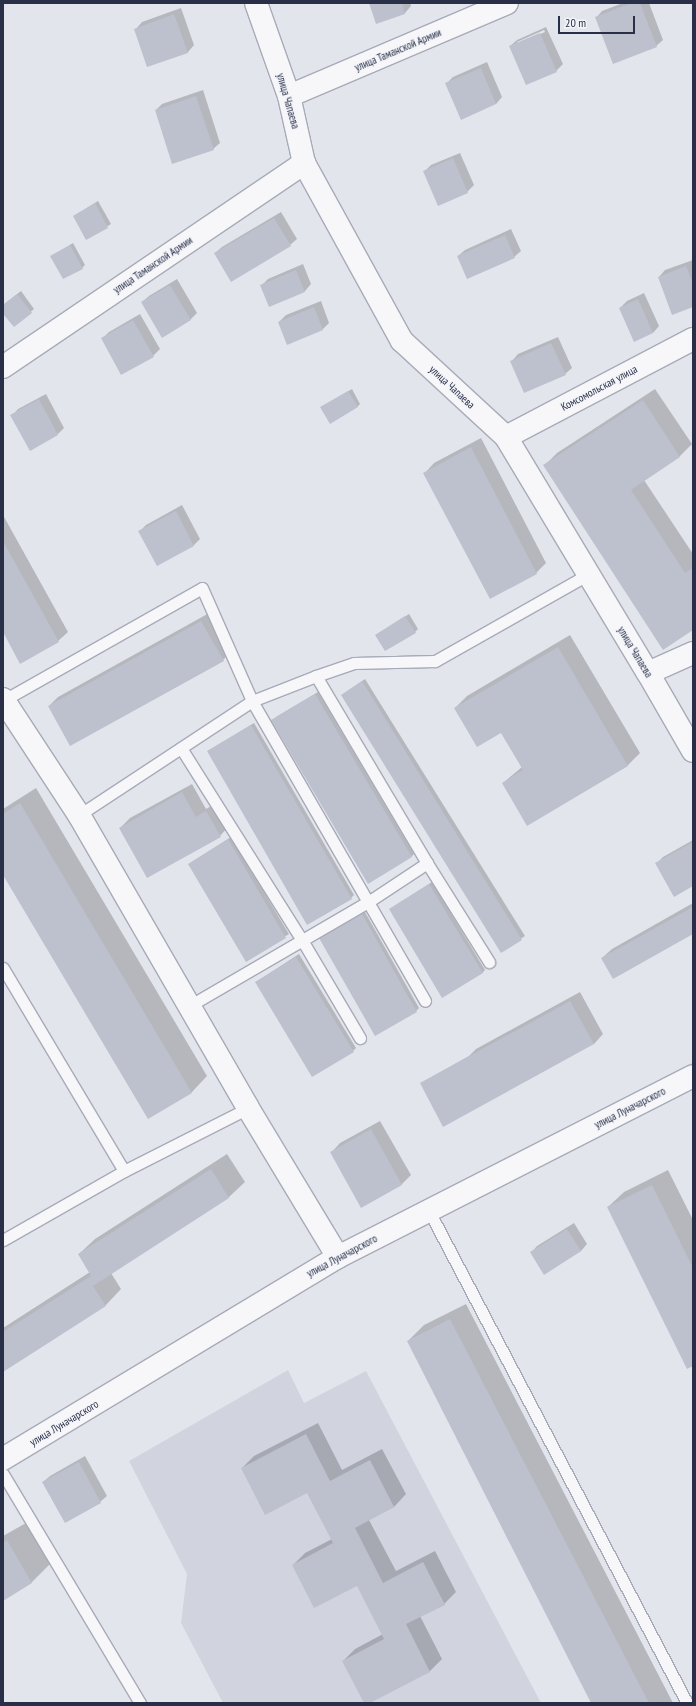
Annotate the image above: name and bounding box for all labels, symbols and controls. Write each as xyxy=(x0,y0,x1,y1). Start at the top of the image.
scale bar xyxy=(560,8,637,34)
text: 20 m xyxy=(565,15,586,30)
street label: улица Таманской Армии xyxy=(352,26,444,74)
street label: улица Чапаева xyxy=(274,72,302,130)
street label: улица Таманской Армии xyxy=(111,233,195,297)
street label: Комсомольская улица xyxy=(559,362,639,414)
street label: улица Чапаева xyxy=(427,363,477,411)
street label: улица Чапаева xyxy=(615,624,655,680)
street label: улица Луначарского xyxy=(592,1084,668,1132)
street label: улица Луначарского xyxy=(304,1232,380,1280)
street label: улица Луначарского xyxy=(27,1397,101,1449)

